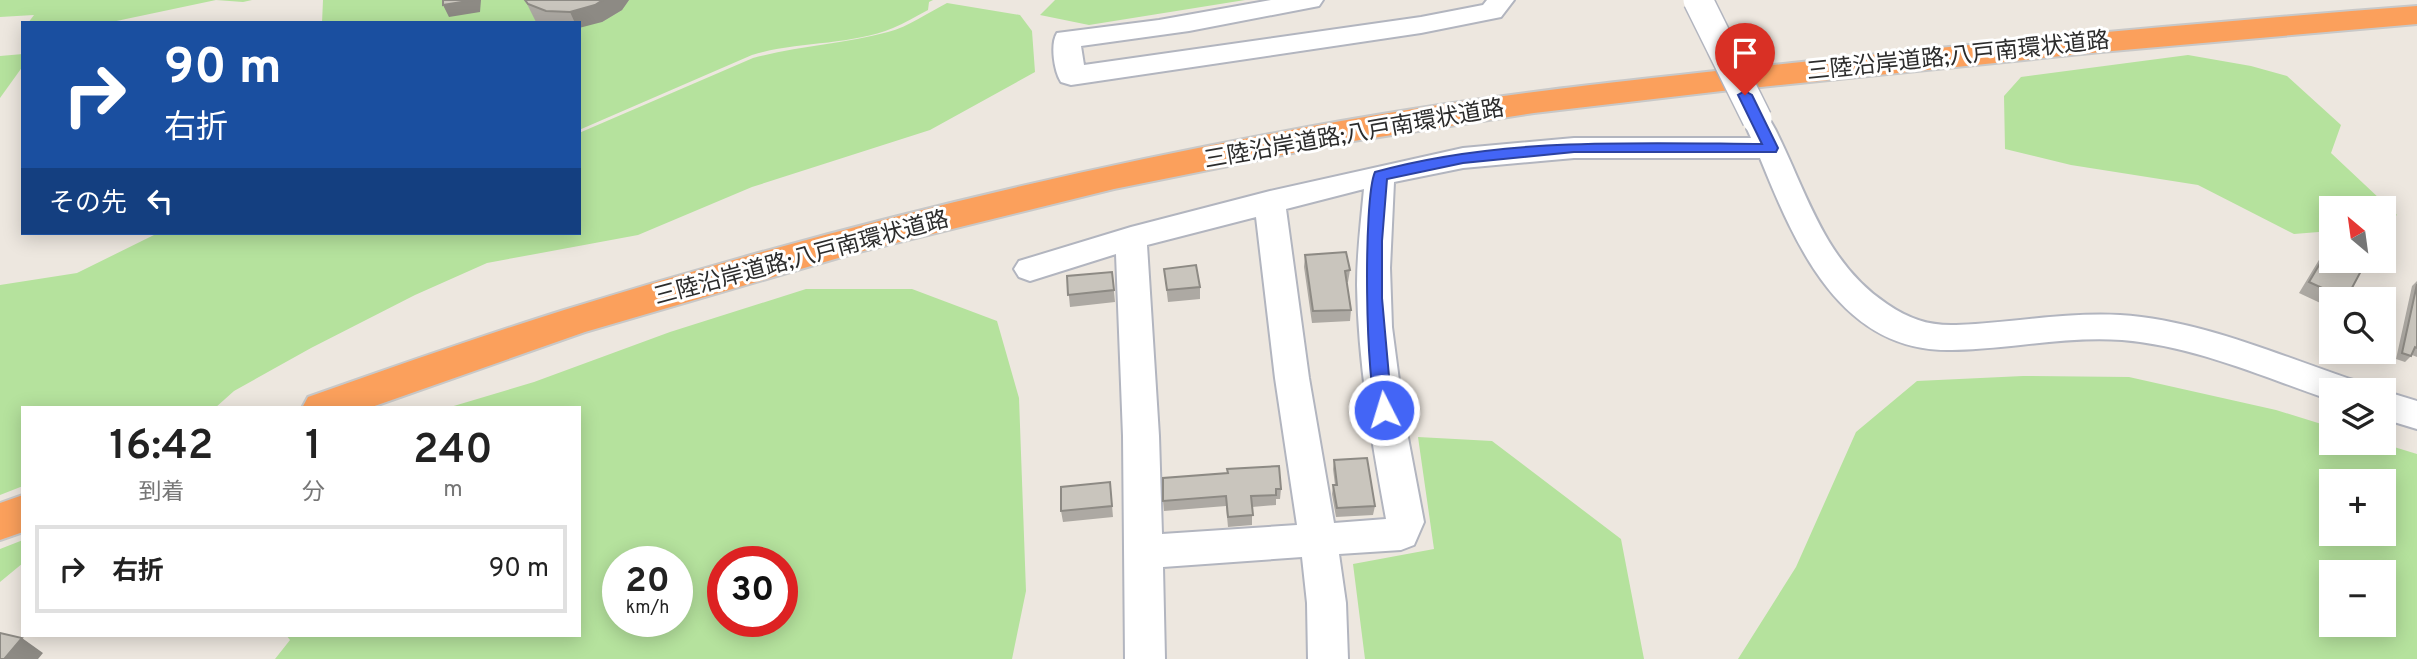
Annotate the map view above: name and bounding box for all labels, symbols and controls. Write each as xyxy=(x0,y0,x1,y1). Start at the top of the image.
pin xyxy=(1715,23,1775,95)
street label: 三陸沿岸道路;八戸南環状道路 xyxy=(1805,27,2111,88)
icon: arrive xyxy=(1726,34,1764,72)
text: 90 m xyxy=(164,39,282,101)
icon: right xyxy=(49,49,140,140)
street label: 三陸沿岸道路;八戸南環状道路 xyxy=(1202,95,1507,176)
text: 右折 xyxy=(164,109,228,149)
icon: left xyxy=(141,182,179,220)
text: その先 xyxy=(49,188,127,221)
north arrow xyxy=(2319,196,2396,273)
map controls xyxy=(2319,196,2396,637)
street label: 三陸沿岸道路;八戸南環状道路 xyxy=(651,206,952,313)
button: search xyxy=(2319,287,2396,364)
position arrow xyxy=(1347,373,1421,447)
button: layers xyxy=(2319,378,2396,455)
text: 16:42 xyxy=(109,421,214,474)
text: 1 xyxy=(305,421,322,474)
text: 240 xyxy=(413,425,493,478)
button: + xyxy=(2319,469,2396,546)
text: m xyxy=(443,476,463,505)
text: 到着 xyxy=(138,479,184,508)
text: 分 xyxy=(302,479,325,508)
speed limit sign: 30 xyxy=(707,546,798,637)
icon: right xyxy=(53,550,91,588)
text: 90 m xyxy=(489,553,549,586)
text: 右折 xyxy=(112,556,164,589)
text: 20 xyxy=(625,560,670,604)
button: − xyxy=(2319,560,2396,637)
text: km/h xyxy=(626,597,669,620)

